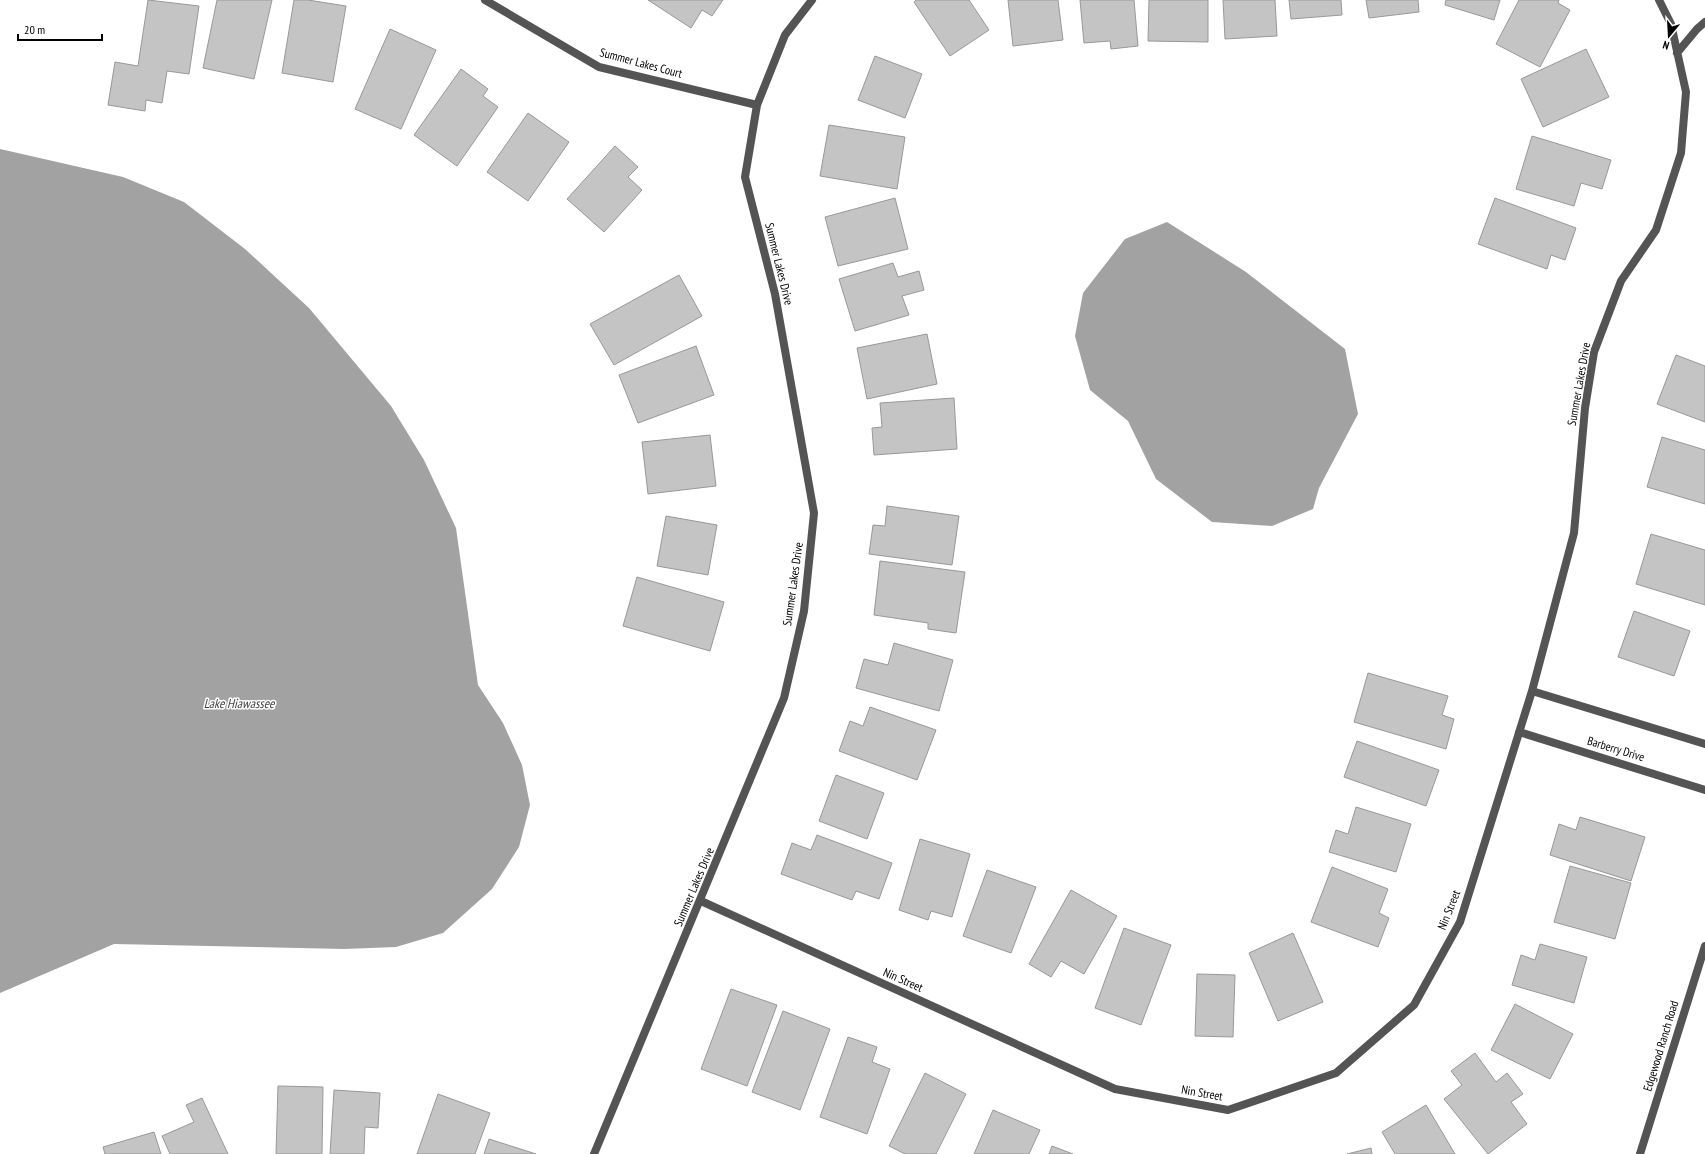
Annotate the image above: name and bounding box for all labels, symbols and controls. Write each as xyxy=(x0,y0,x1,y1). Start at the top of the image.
scale bar xyxy=(18,16,102,42)
north arrow xyxy=(1649,16,1689,56)
text: 20 m xyxy=(24,22,45,37)
text: N xyxy=(1661,38,1671,53)
street label: Summer Lakes Court xyxy=(598,44,685,81)
street label: Summer Lakes Drive xyxy=(762,221,797,307)
street label: Summer Lakes Drive xyxy=(1564,341,1593,427)
street label: Summer Lakes Drive xyxy=(779,541,806,627)
water label: Lake Hiawassee xyxy=(204,695,276,712)
street label: Barberry Drive xyxy=(1586,733,1647,764)
street label: Summer Lakes Drive xyxy=(670,845,717,929)
street label: Nin Street xyxy=(1434,887,1464,932)
street label: Nin Street xyxy=(881,964,926,995)
street label: Edgewood Ranch Road xyxy=(1640,999,1681,1093)
street label: Nin Street xyxy=(1180,1081,1225,1104)

